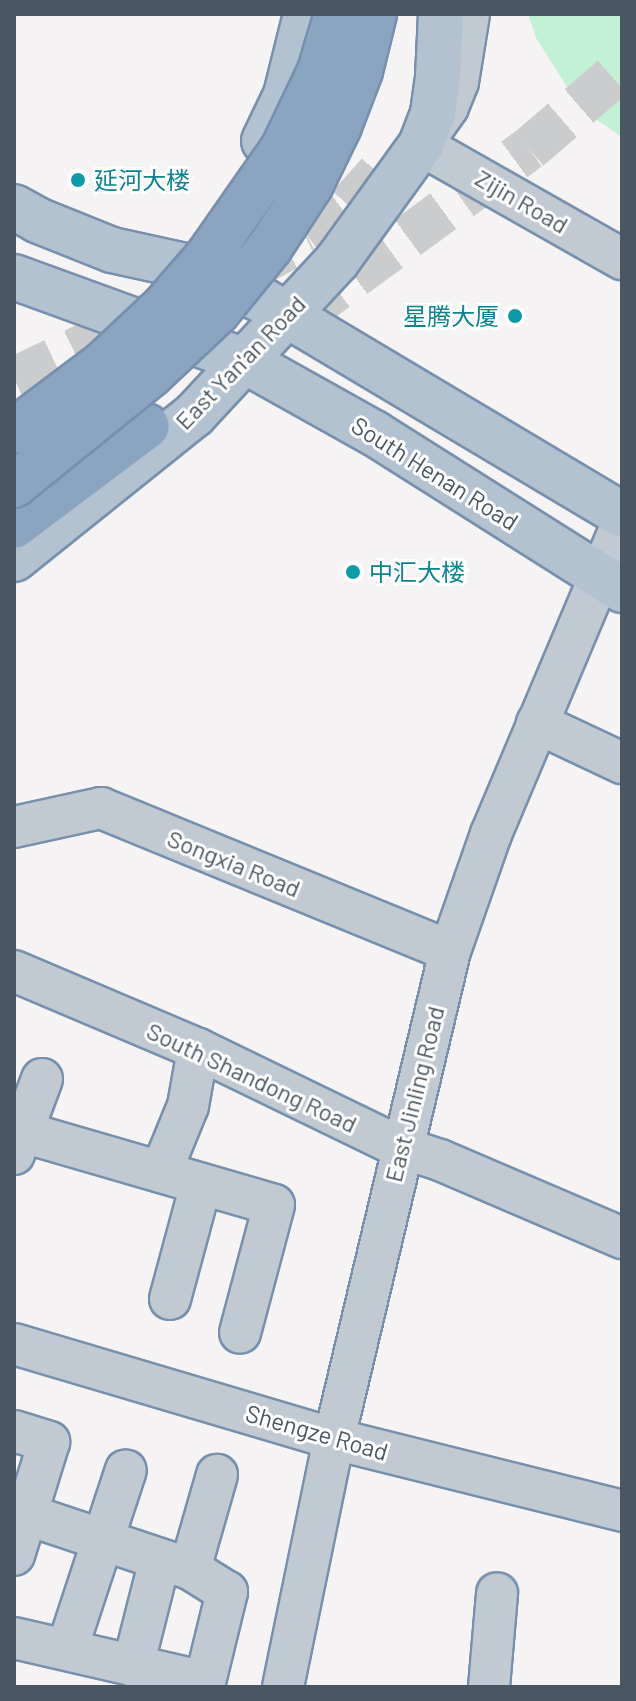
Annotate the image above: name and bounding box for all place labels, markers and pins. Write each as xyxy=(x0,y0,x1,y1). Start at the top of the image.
place label: 延河大楼 xyxy=(94,166,190,194)
marker: 延河大楼 xyxy=(69,171,87,189)
place label: 星腾大厦 xyxy=(403,302,499,330)
marker: 星腾大厦 xyxy=(506,307,524,325)
place label: 中汇大楼 xyxy=(369,558,465,586)
marker: 中汇大楼 xyxy=(344,563,362,581)

